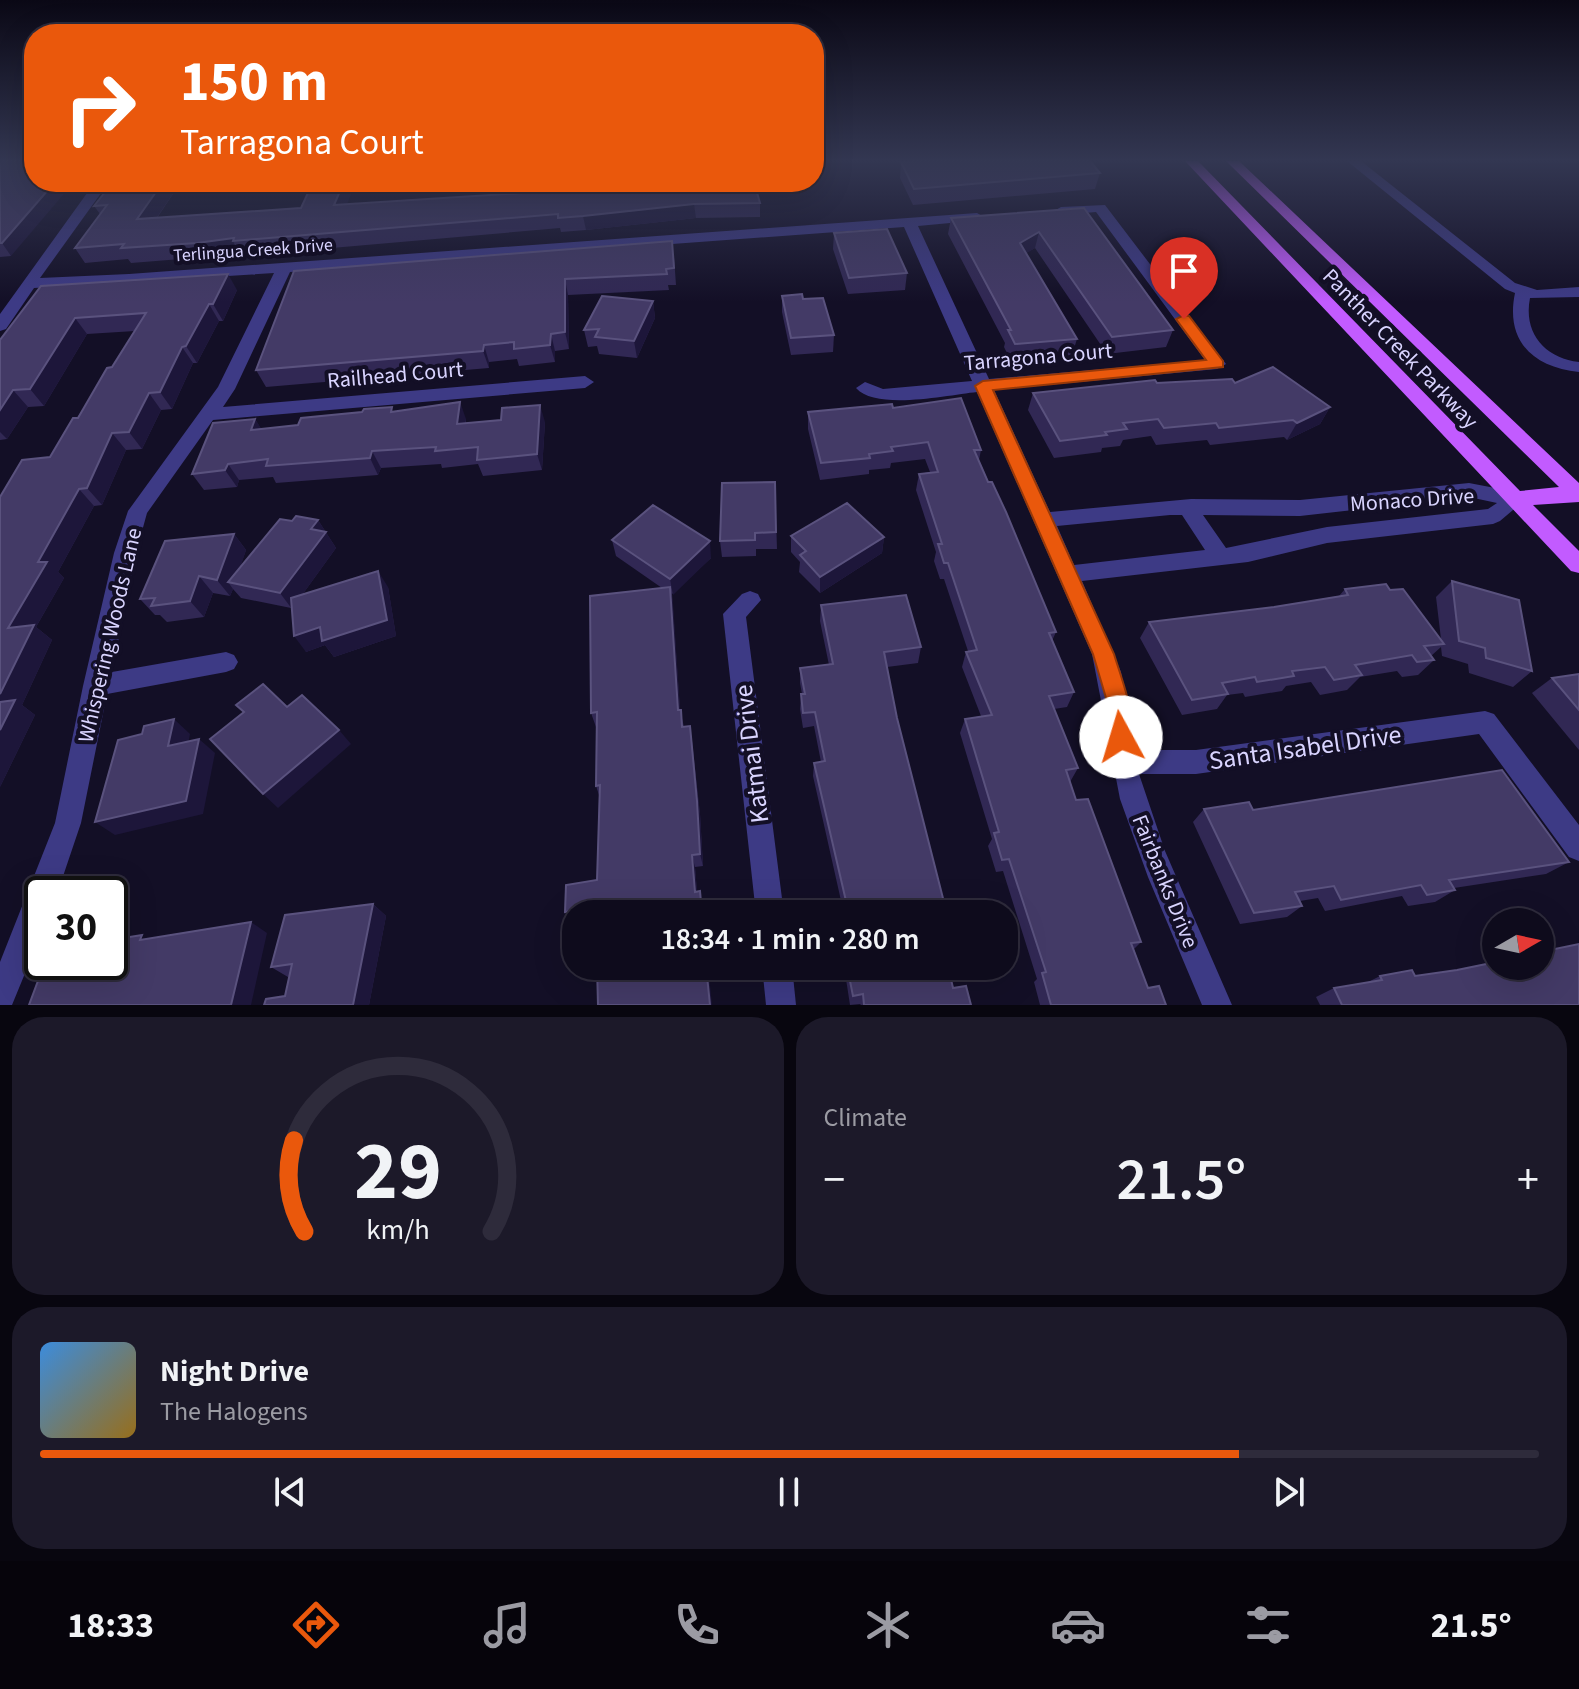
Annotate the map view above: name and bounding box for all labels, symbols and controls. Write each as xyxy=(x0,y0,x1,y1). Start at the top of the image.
text: 150 m xyxy=(180,43,328,122)
icon: right xyxy=(48,56,152,160)
text: Tarragona Court xyxy=(180,117,424,168)
street label: Terlingua Creek Drive xyxy=(172,232,334,269)
pin xyxy=(1150,237,1218,319)
icon: arrive xyxy=(1162,249,1206,293)
street label: Panther Creek Parkway xyxy=(1315,261,1486,437)
street label: Tarragona Court xyxy=(963,335,1114,379)
street label: Railhead Court xyxy=(326,353,465,397)
street label: Monaco Drive xyxy=(1349,480,1475,520)
street label: Whispering Woods Lane xyxy=(70,525,150,746)
street label: Katmai Drive xyxy=(725,683,778,825)
position arrow xyxy=(1079,695,1163,779)
street label: Santa Isabel Drive xyxy=(1206,716,1404,779)
street label: Fairbanks Drive xyxy=(1124,810,1206,953)
speed limit sign: 30 xyxy=(24,876,128,980)
north arrow xyxy=(1482,908,1554,980)
map controls xyxy=(1482,908,1554,980)
text: 18:34 · 1 min · 280 m xyxy=(660,918,920,961)
text: Climate xyxy=(824,1099,907,1136)
text: 29 xyxy=(354,1113,442,1231)
text: 21.5° xyxy=(1116,1138,1246,1223)
text: − xyxy=(824,1149,845,1212)
text: + xyxy=(1517,1149,1539,1212)
text: km/h xyxy=(366,1210,429,1250)
text: Night Drive xyxy=(160,1350,309,1393)
text: The Halogens xyxy=(160,1393,308,1430)
icon: previous xyxy=(268,1470,312,1514)
icon: pause xyxy=(767,1470,811,1514)
icon: next xyxy=(1267,1470,1311,1514)
icon: directions xyxy=(288,1597,344,1653)
icon: music xyxy=(479,1597,535,1653)
icon: phone xyxy=(669,1597,725,1653)
icon: climate xyxy=(860,1597,916,1653)
icon: car xyxy=(1050,1597,1106,1653)
icon: filters xyxy=(1240,1597,1296,1653)
text: 18:33 xyxy=(67,1600,154,1651)
text: 21.5° xyxy=(1431,1600,1512,1651)

